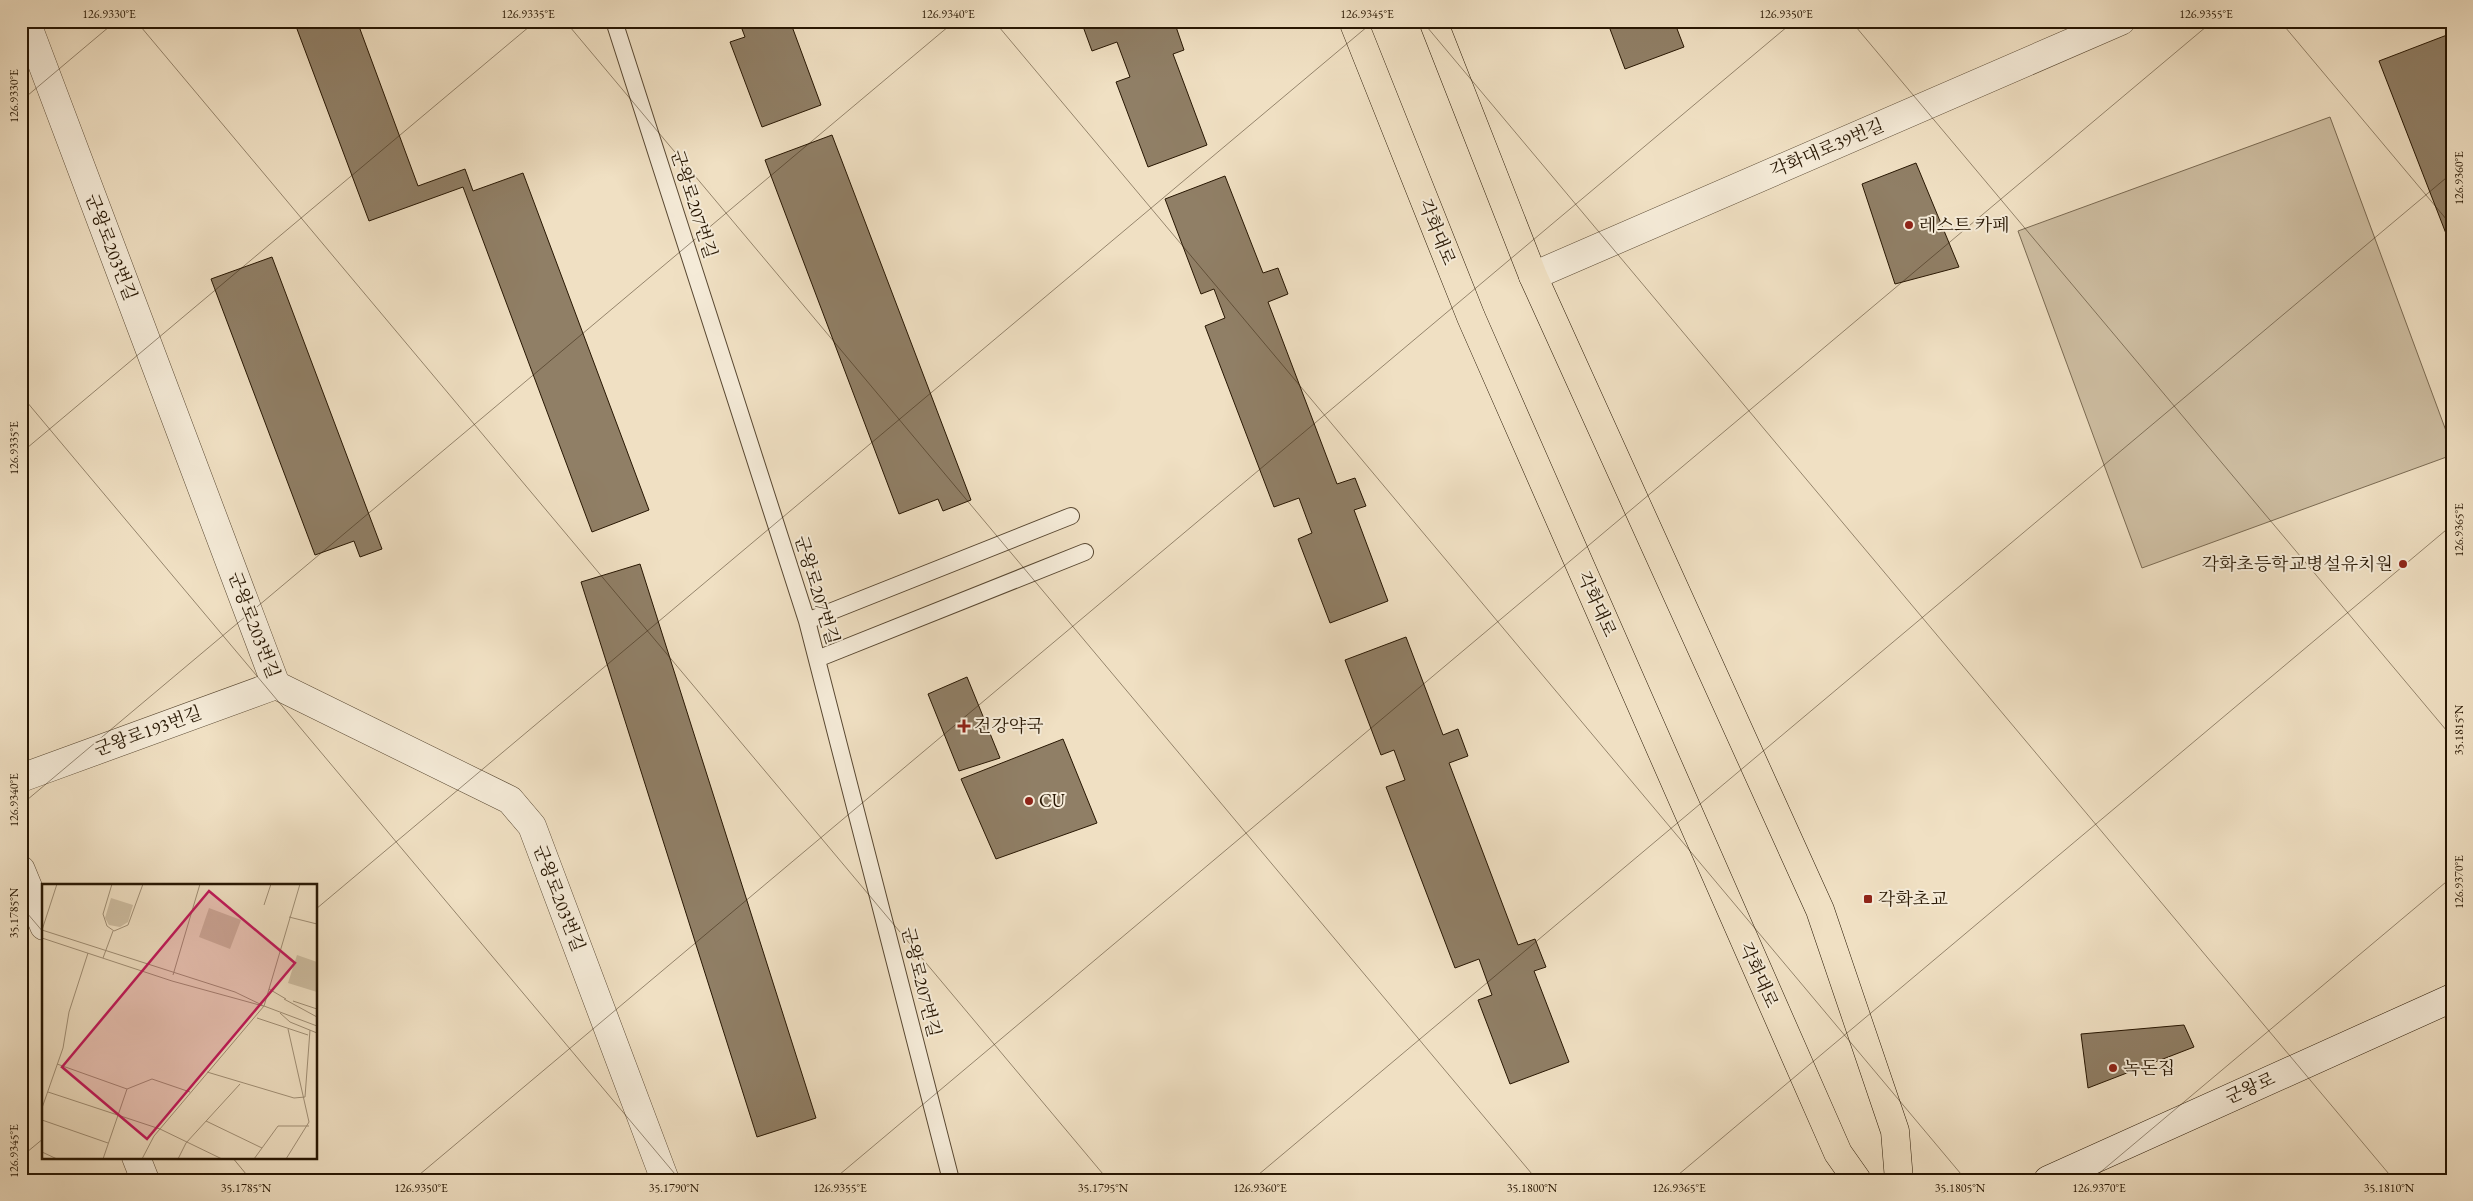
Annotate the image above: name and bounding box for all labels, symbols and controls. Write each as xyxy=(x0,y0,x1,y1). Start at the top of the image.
text: 126.9330°E xyxy=(82,6,136,22)
text: 126.9335°E xyxy=(501,6,555,22)
text: 126.9340°E xyxy=(921,6,975,22)
text: 126.9345°E xyxy=(1340,6,1394,22)
text: 126.9350°E xyxy=(1759,6,1813,22)
text: 126.9355°E xyxy=(2179,6,2233,22)
text: 126.9330°E xyxy=(6,69,22,123)
street label: 각화대로39번길 xyxy=(1766,113,1887,182)
street label: 군왕로207번길 xyxy=(666,147,723,261)
text: 126.9360°E xyxy=(2451,151,2467,205)
street label: 군왕로203번길 xyxy=(81,190,142,304)
street label: 각화대로 xyxy=(1414,195,1461,268)
place label: 레스트 카페 xyxy=(1919,213,2010,236)
marker: 레스트 카페 xyxy=(1903,219,1915,231)
text: 126.9335°E xyxy=(6,421,22,475)
text: 126.9365°E xyxy=(2451,503,2467,557)
street label: 군왕로207번길 xyxy=(790,533,845,647)
place label: 각화초등학교병설유치원 xyxy=(2202,552,2393,575)
marker: 각화초등학교병설유치원 xyxy=(2397,558,2409,570)
street label: 각화대로 xyxy=(1573,567,1622,640)
street label: 군왕로203번길 xyxy=(224,568,285,682)
street label: 군왕로193번길 xyxy=(91,700,205,761)
text: 35.1815°N xyxy=(2451,704,2467,755)
place label: 건강약국 xyxy=(974,714,1044,737)
marker: 건강약국 xyxy=(958,720,970,732)
text: 126.9340°E xyxy=(6,773,22,827)
place label: CU xyxy=(1039,789,1066,812)
marker: CU xyxy=(1023,795,1035,807)
street label: 군왕로203번길 xyxy=(529,841,590,955)
text: 126.9370°E xyxy=(2451,855,2467,909)
inset map xyxy=(42,884,318,1158)
text: 35.1785°N xyxy=(6,887,22,938)
place label: 각화초교 xyxy=(1878,887,1948,910)
marker: 각화초교 xyxy=(1862,893,1874,905)
street label: 군왕로207번길 xyxy=(897,924,946,1039)
street label: 각화대로 xyxy=(1735,938,1784,1011)
place label: 녹돈집 xyxy=(2123,1056,2175,1079)
marker: 녹돈집 xyxy=(2107,1062,2119,1074)
street label: 군왕로 xyxy=(2221,1066,2278,1109)
text: 126.9345°E xyxy=(6,1124,22,1178)
text: 35.1785°N xyxy=(221,1180,272,1196)
text: 126.9350°E xyxy=(394,1180,448,1196)
text: 35.1790°N xyxy=(649,1180,700,1196)
text: 126.9355°E xyxy=(813,1180,867,1196)
text: 35.1795°N xyxy=(1078,1180,1129,1196)
text: 126.9360°E xyxy=(1233,1180,1287,1196)
text: 35.1800°N xyxy=(1507,1180,1558,1196)
text: 126.9365°E xyxy=(1652,1180,1706,1196)
text: 35.1805°N xyxy=(1935,1180,1986,1196)
text: 126.9370°E xyxy=(2072,1180,2126,1196)
text: 35.1810°N xyxy=(2364,1180,2415,1196)

